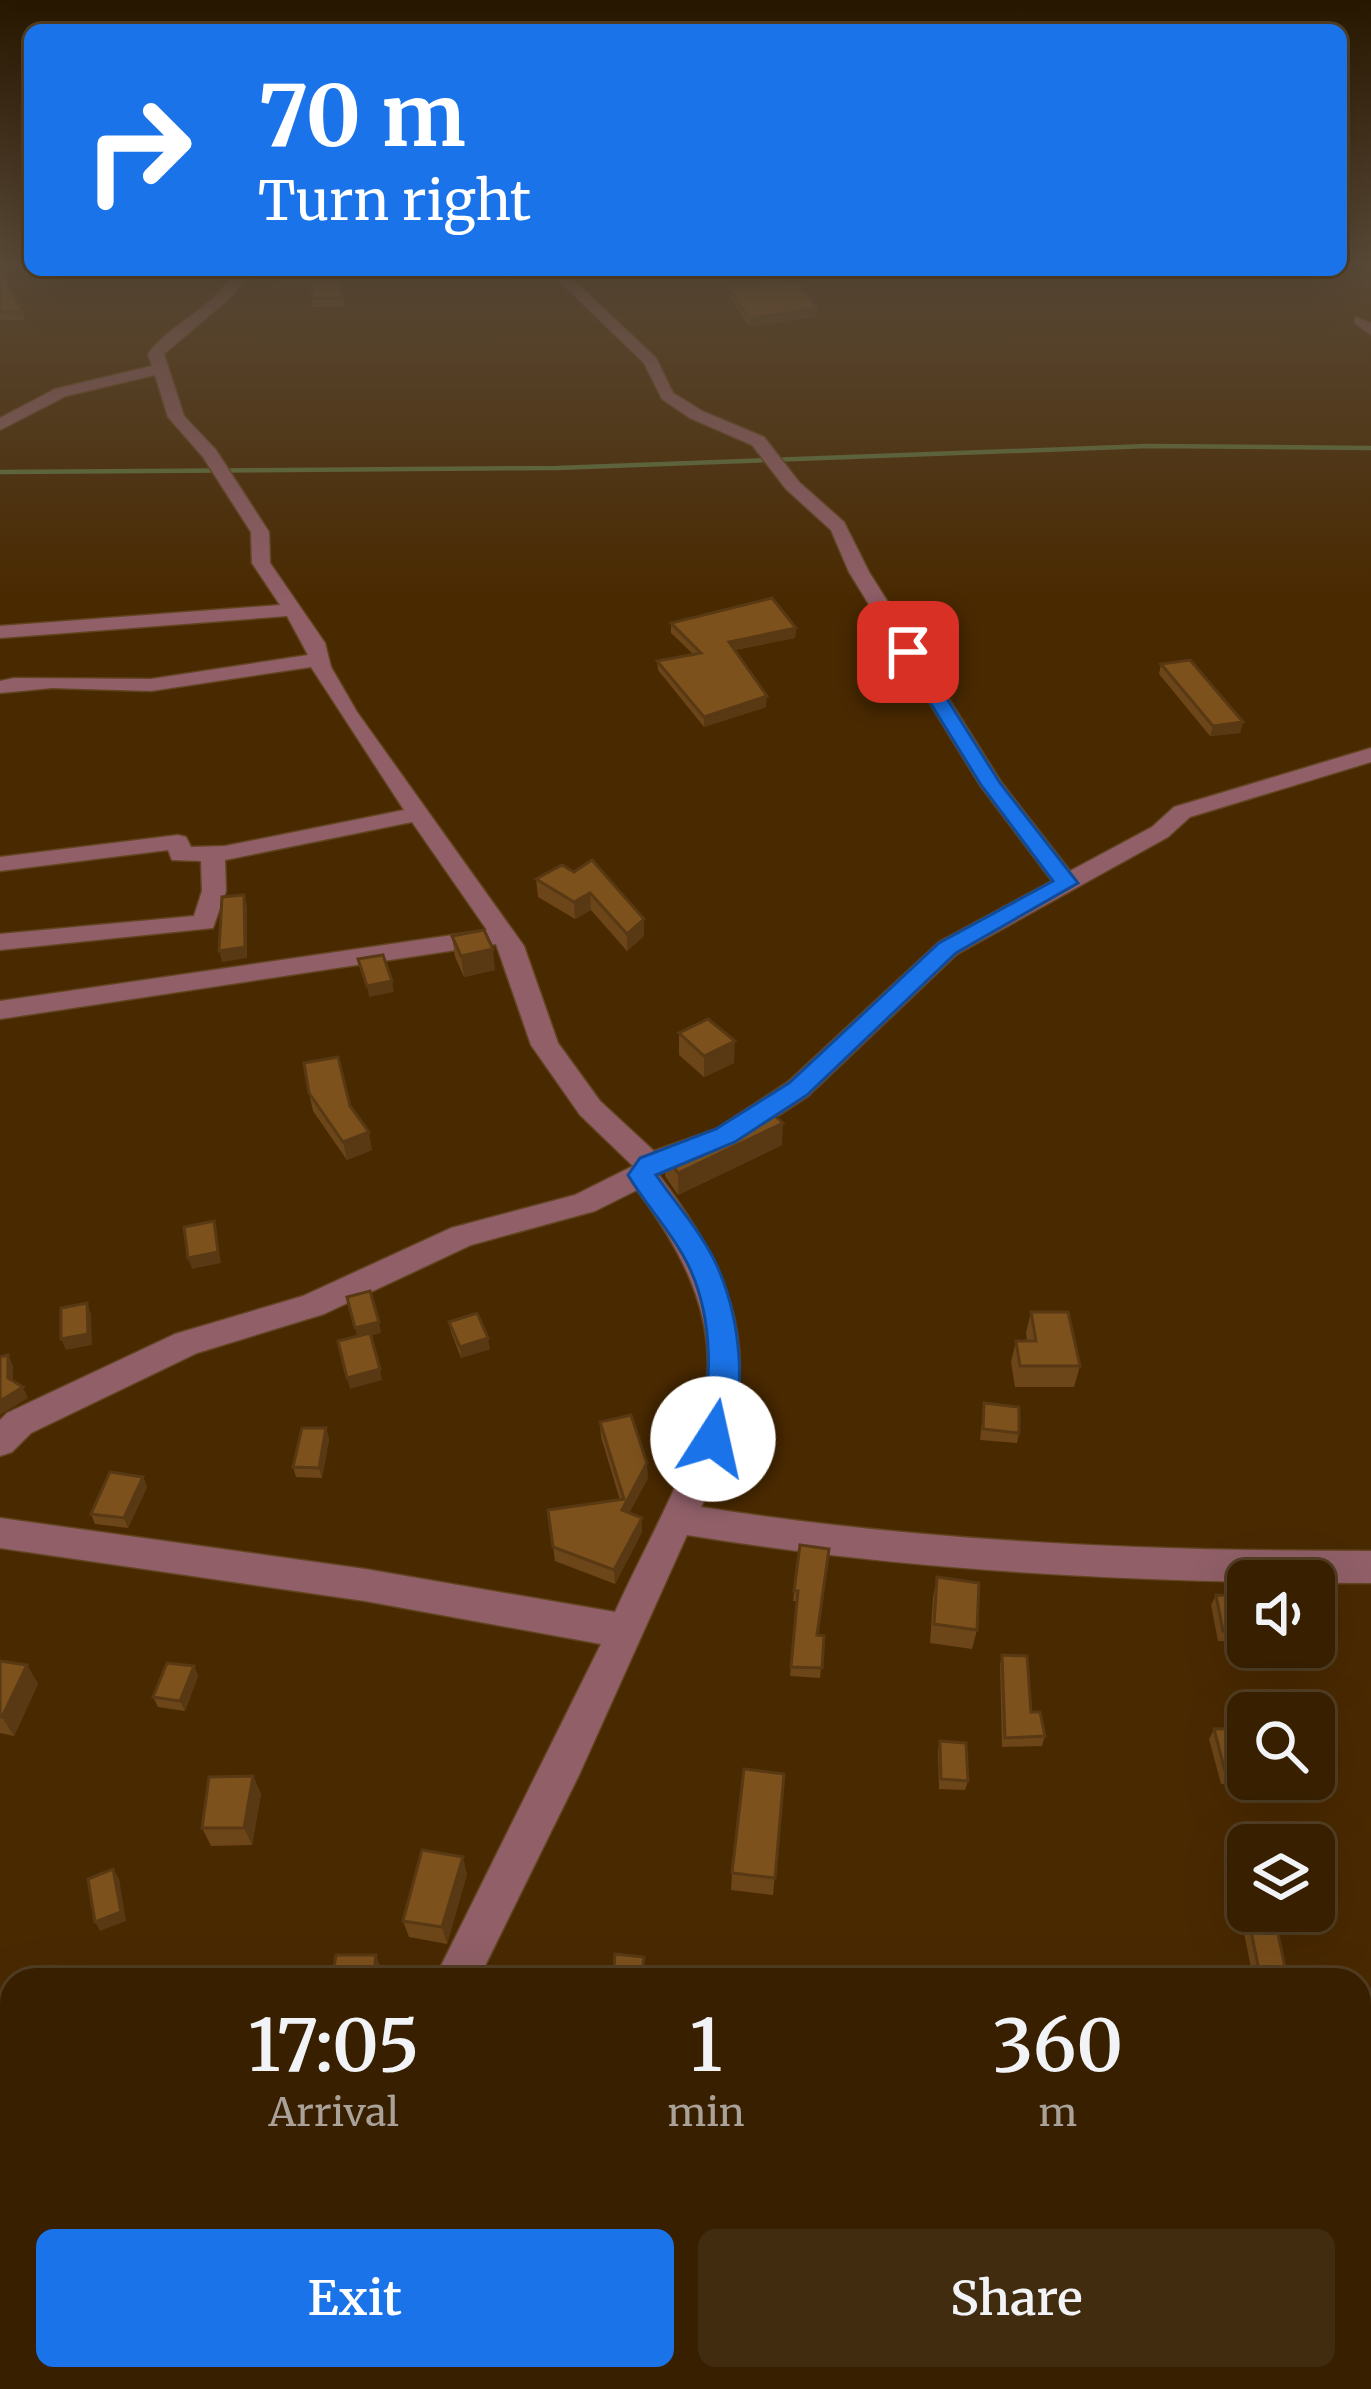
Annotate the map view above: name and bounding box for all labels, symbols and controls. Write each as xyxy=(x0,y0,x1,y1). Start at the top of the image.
text: 70 m xyxy=(258,63,466,169)
icon: right xyxy=(60,72,216,228)
text: Turn right xyxy=(258,167,531,235)
pin xyxy=(857,601,959,703)
icon: arrive xyxy=(875,619,941,685)
position arrow xyxy=(650,1376,776,1502)
map controls xyxy=(1227,1560,1335,1932)
button: sound xyxy=(1227,1560,1335,1668)
button: search xyxy=(1227,1692,1335,1800)
button: layers xyxy=(1227,1824,1335,1932)
text: 17:05 xyxy=(248,2000,420,2091)
text: 1 xyxy=(690,2000,722,2091)
text: 360 xyxy=(992,2000,1123,2091)
text: Arrival xyxy=(269,2088,399,2137)
text: min xyxy=(667,2088,745,2137)
text: m xyxy=(1038,2088,1077,2137)
button: Exit xyxy=(36,2229,674,2367)
button: Share xyxy=(698,2229,1335,2367)

